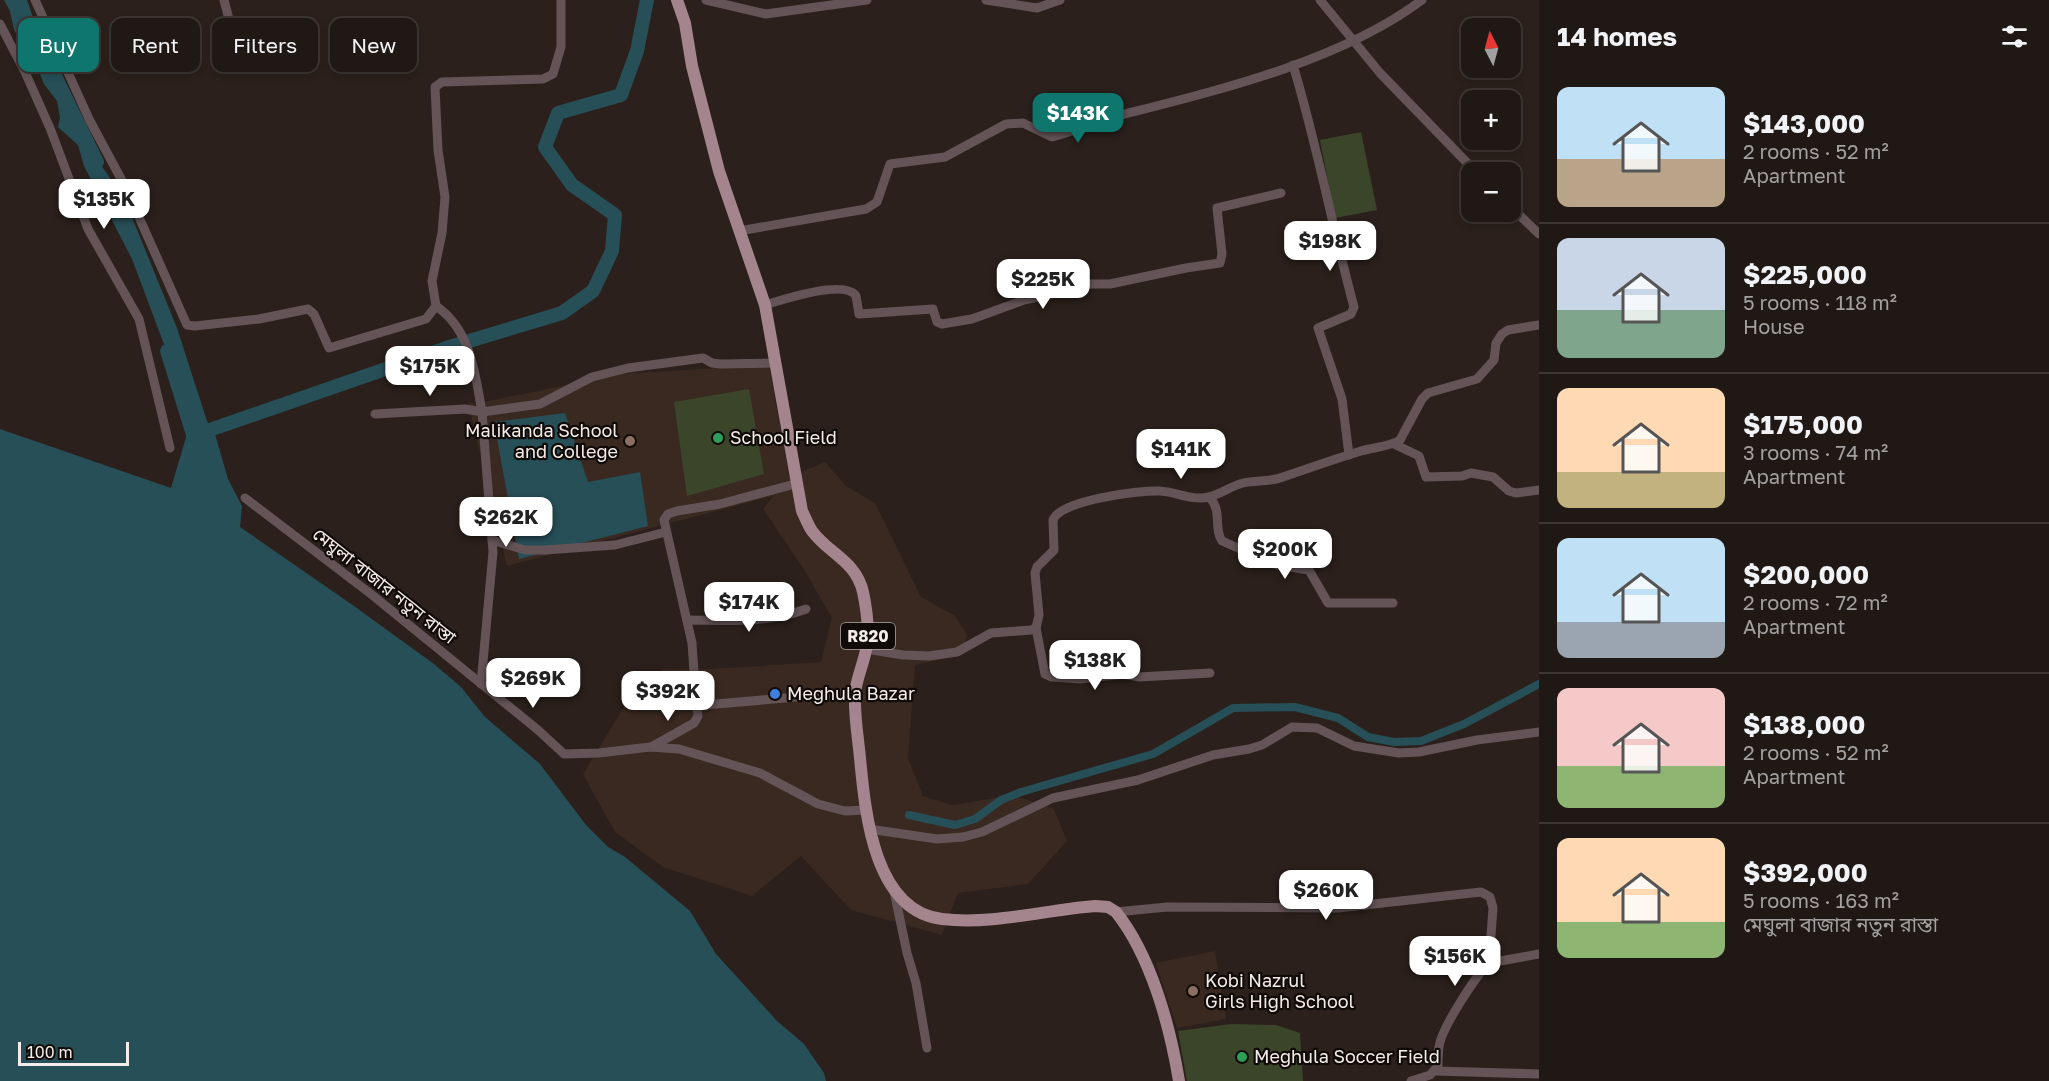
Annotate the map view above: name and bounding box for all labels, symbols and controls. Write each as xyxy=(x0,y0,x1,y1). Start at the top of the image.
chip: Buy xyxy=(18,18,99,72)
chip: Rent xyxy=(111,18,200,72)
chip: Filters xyxy=(212,18,318,72)
chip: New xyxy=(330,18,417,72)
north arrow xyxy=(1461,18,1521,78)
map controls xyxy=(1461,18,1521,222)
icon: filters xyxy=(1998,20,2031,53)
text: 14 homes xyxy=(1557,21,1677,52)
button: + xyxy=(1461,90,1521,150)
pin: $143K xyxy=(1036,93,1120,144)
text: $143K xyxy=(1047,100,1109,124)
text: $143,000 xyxy=(1743,108,1865,139)
icon: home xyxy=(1605,111,1677,183)
text: 2 rooms · 52 m² xyxy=(1743,139,1889,163)
button: − xyxy=(1461,162,1521,222)
text: Apartment xyxy=(1743,163,1846,187)
pin: $135K xyxy=(62,179,146,230)
text: $135K xyxy=(73,186,135,210)
pin: $198K xyxy=(1288,221,1372,272)
text: $198K xyxy=(1298,228,1362,252)
pin: $225K xyxy=(1001,259,1085,310)
text: $225,000 xyxy=(1743,259,1867,290)
icon: home xyxy=(1605,262,1677,334)
text: $225K xyxy=(1011,266,1075,290)
text: 5 rooms · 118 m² xyxy=(1743,290,1897,314)
text: House xyxy=(1743,314,1805,338)
pin: $175K xyxy=(388,346,472,397)
text: $175K xyxy=(399,353,461,377)
text: $175,000 xyxy=(1743,409,1863,440)
icon: home xyxy=(1605,412,1677,484)
place label: Malikanda School and College xyxy=(465,419,618,462)
place label: School Field xyxy=(730,426,837,448)
pin: $141K xyxy=(1139,429,1223,480)
marker: School Field xyxy=(711,431,725,445)
marker: Malikanda School and College xyxy=(623,434,637,448)
text: $141K xyxy=(1151,436,1212,460)
text: 3 rooms · 74 m² xyxy=(1743,440,1888,464)
text: Apartment xyxy=(1743,464,1846,488)
pin: $262K xyxy=(464,497,548,548)
text: $262K xyxy=(474,504,539,528)
street label: মেঘুলা বাজার নতুন রাস্তা xyxy=(308,523,461,649)
pin: $200K xyxy=(1243,529,1327,580)
text: $200K xyxy=(1252,536,1318,560)
text: $200,000 xyxy=(1743,559,1869,590)
icon: home xyxy=(1605,562,1677,634)
pin: $174K xyxy=(707,582,791,633)
text: $174K xyxy=(718,589,780,613)
text: 2 rooms · 72 m² xyxy=(1743,590,1888,614)
text: Apartment xyxy=(1743,614,1846,638)
road number: R820 xyxy=(841,623,895,649)
pin: $138K xyxy=(1053,640,1137,691)
text: $138K xyxy=(1063,647,1127,671)
pin: $269K xyxy=(491,658,575,709)
text: $269K xyxy=(500,665,566,689)
pin: $392K xyxy=(626,671,710,722)
text: $392K xyxy=(636,678,701,702)
place label: Meghula Bazar xyxy=(787,682,915,704)
marker: Meghula Bazar xyxy=(768,687,782,701)
text: $138,000 xyxy=(1743,709,1865,740)
icon: home xyxy=(1605,712,1677,784)
text: 2 rooms · 52 m² xyxy=(1743,740,1889,764)
text: Apartment xyxy=(1743,764,1846,788)
text: $392,000 xyxy=(1743,857,1868,888)
icon: home xyxy=(1605,862,1677,934)
pin: $260K xyxy=(1284,870,1368,921)
text: $260K xyxy=(1293,877,1359,901)
text: 5 rooms · 163 m² xyxy=(1743,888,1899,912)
text: মেঘুলা বাজার নতুন রাস্তা xyxy=(1743,912,1938,936)
pin: $156K xyxy=(1413,936,1497,987)
text: $156K xyxy=(1423,943,1487,967)
place label: Kobi Nazrul Girls High School xyxy=(1205,969,1354,1012)
marker: Kobi Nazrul Girls High School xyxy=(1186,984,1200,998)
scale bar xyxy=(18,1039,129,1066)
text: 100 m xyxy=(27,1042,73,1062)
place label: Meghula Soccer Field xyxy=(1254,1045,1440,1067)
marker: Meghula Soccer Field xyxy=(1235,1050,1249,1064)

